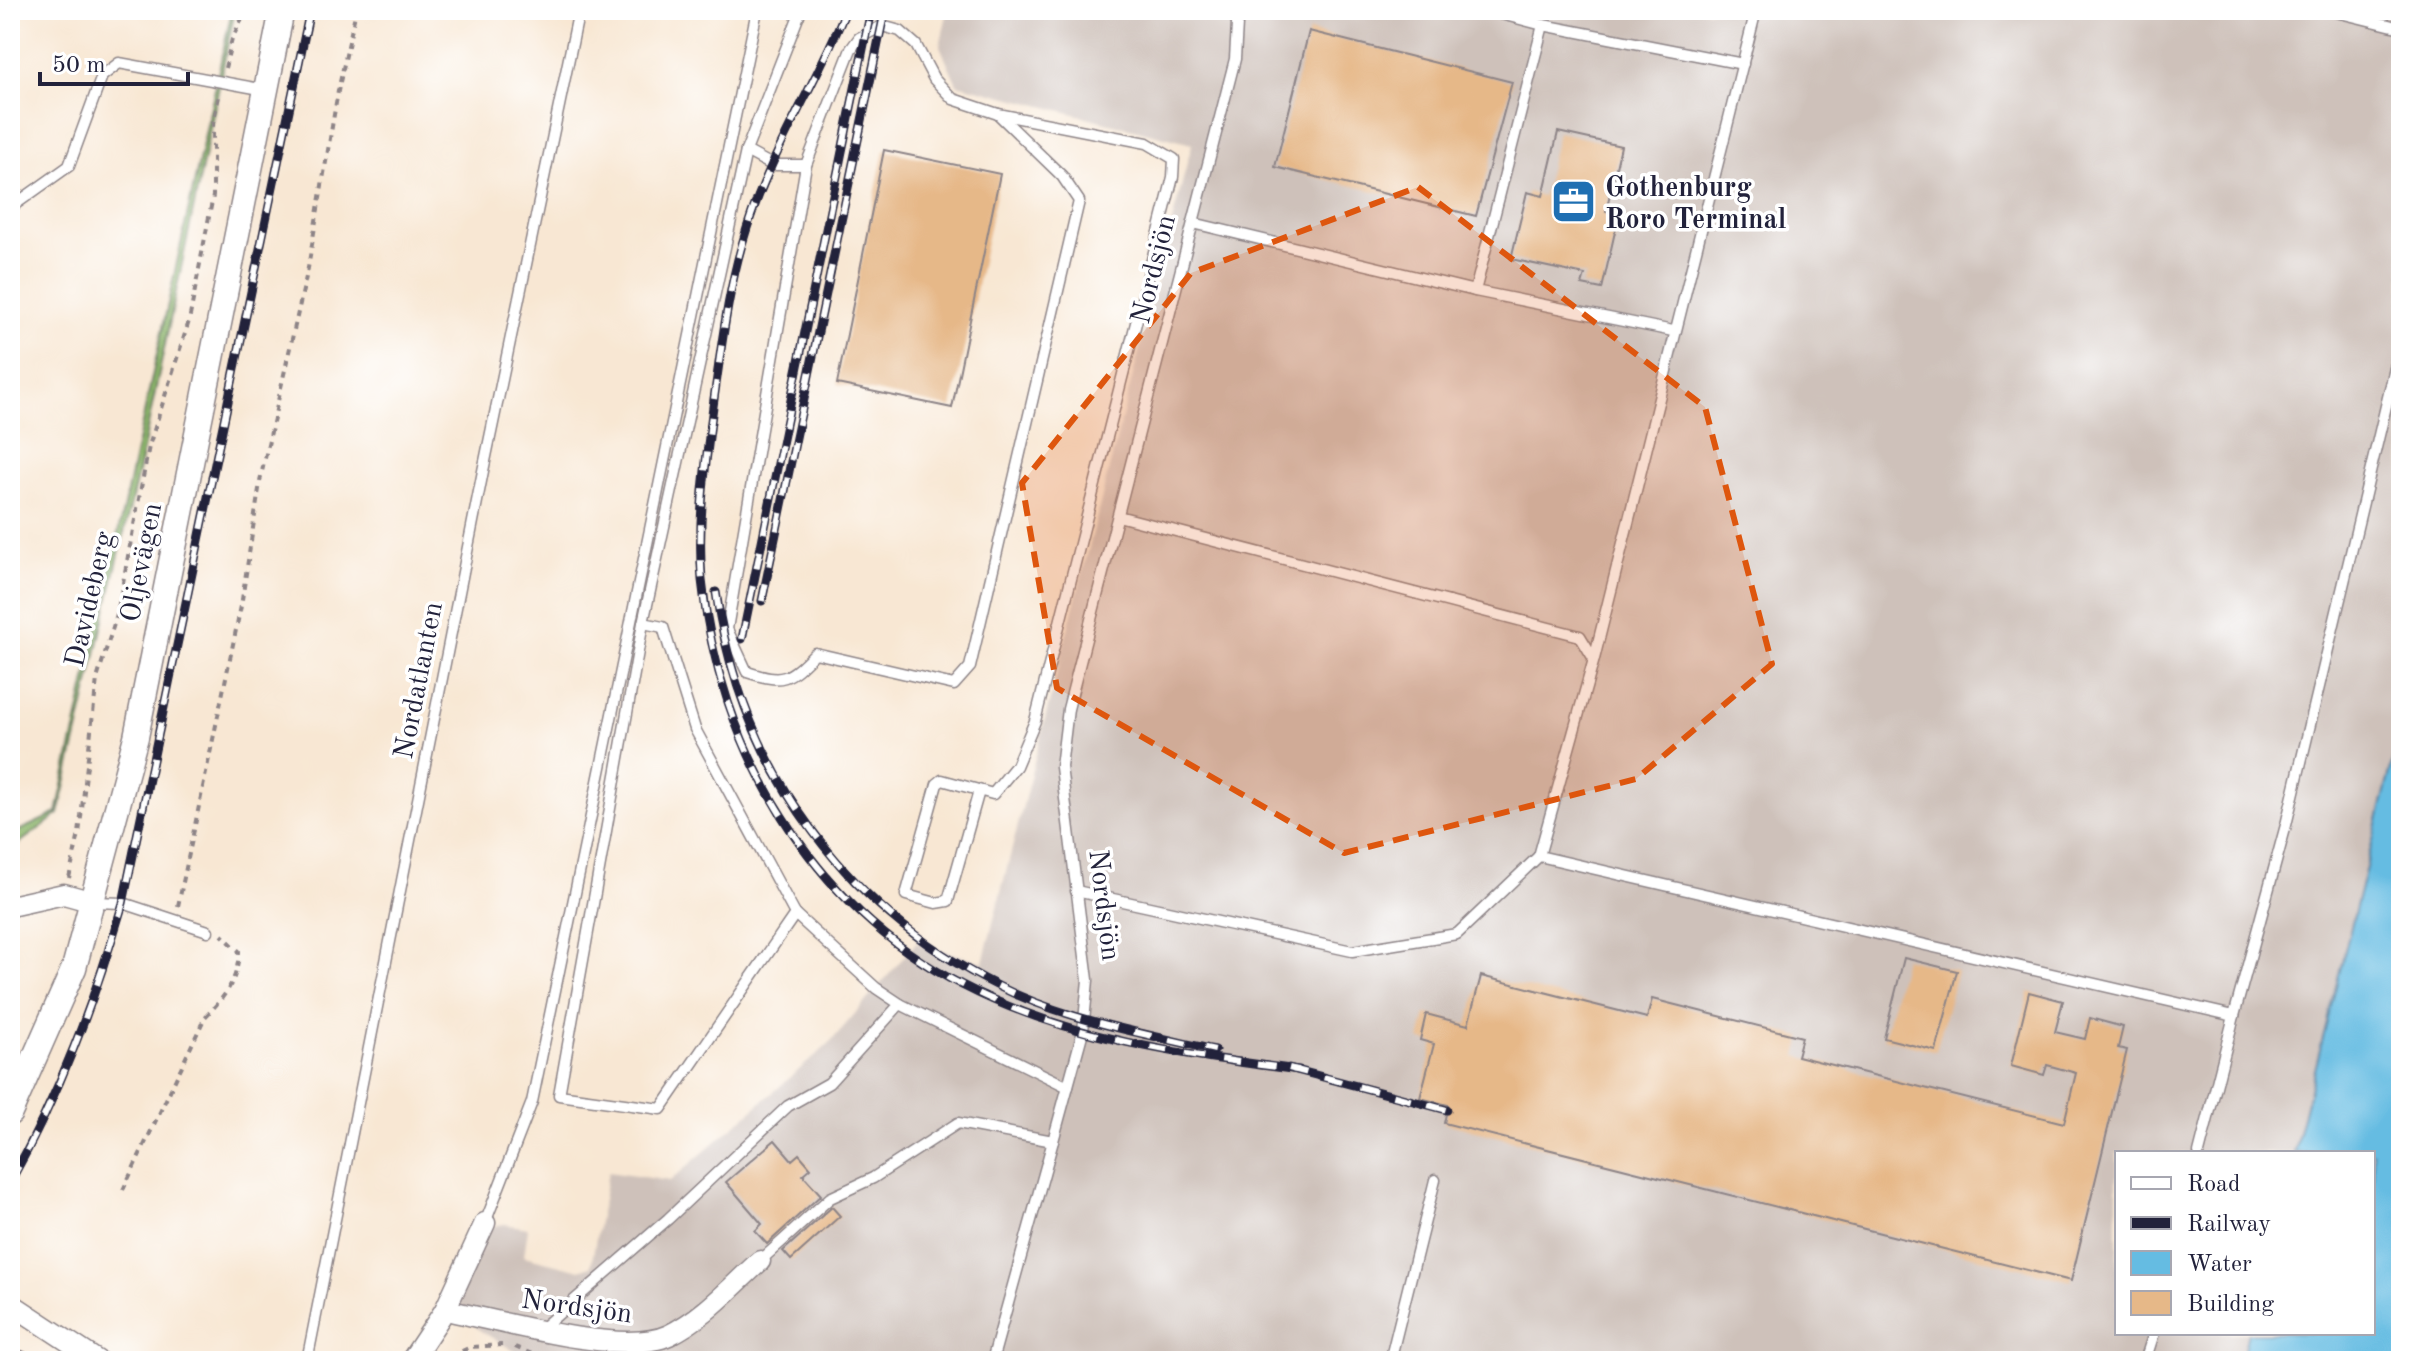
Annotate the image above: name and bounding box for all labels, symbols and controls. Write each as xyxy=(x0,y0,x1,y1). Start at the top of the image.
scale bar xyxy=(40,36,188,86)
text: 50 m xyxy=(52,54,106,78)
place label: Gothenburg Roro Terminal xyxy=(1605,175,1787,235)
office icon: Gothenburg Roro Terminal xyxy=(1550,178,1598,226)
street label: Nordsjön xyxy=(1128,212,1182,327)
street label: Oljevägen xyxy=(118,501,168,625)
street label: Davideberg xyxy=(62,529,120,670)
street label: Nordatlanten xyxy=(391,600,449,762)
street label: Nordsjön xyxy=(1082,848,1124,962)
legend xyxy=(2115,1151,2375,1335)
text: Road xyxy=(2187,1173,2240,1197)
text: Railway xyxy=(2187,1213,2271,1237)
text: Water xyxy=(2187,1253,2252,1277)
street label: Nordsjön xyxy=(519,1286,634,1330)
text: Building xyxy=(2187,1293,2274,1317)

